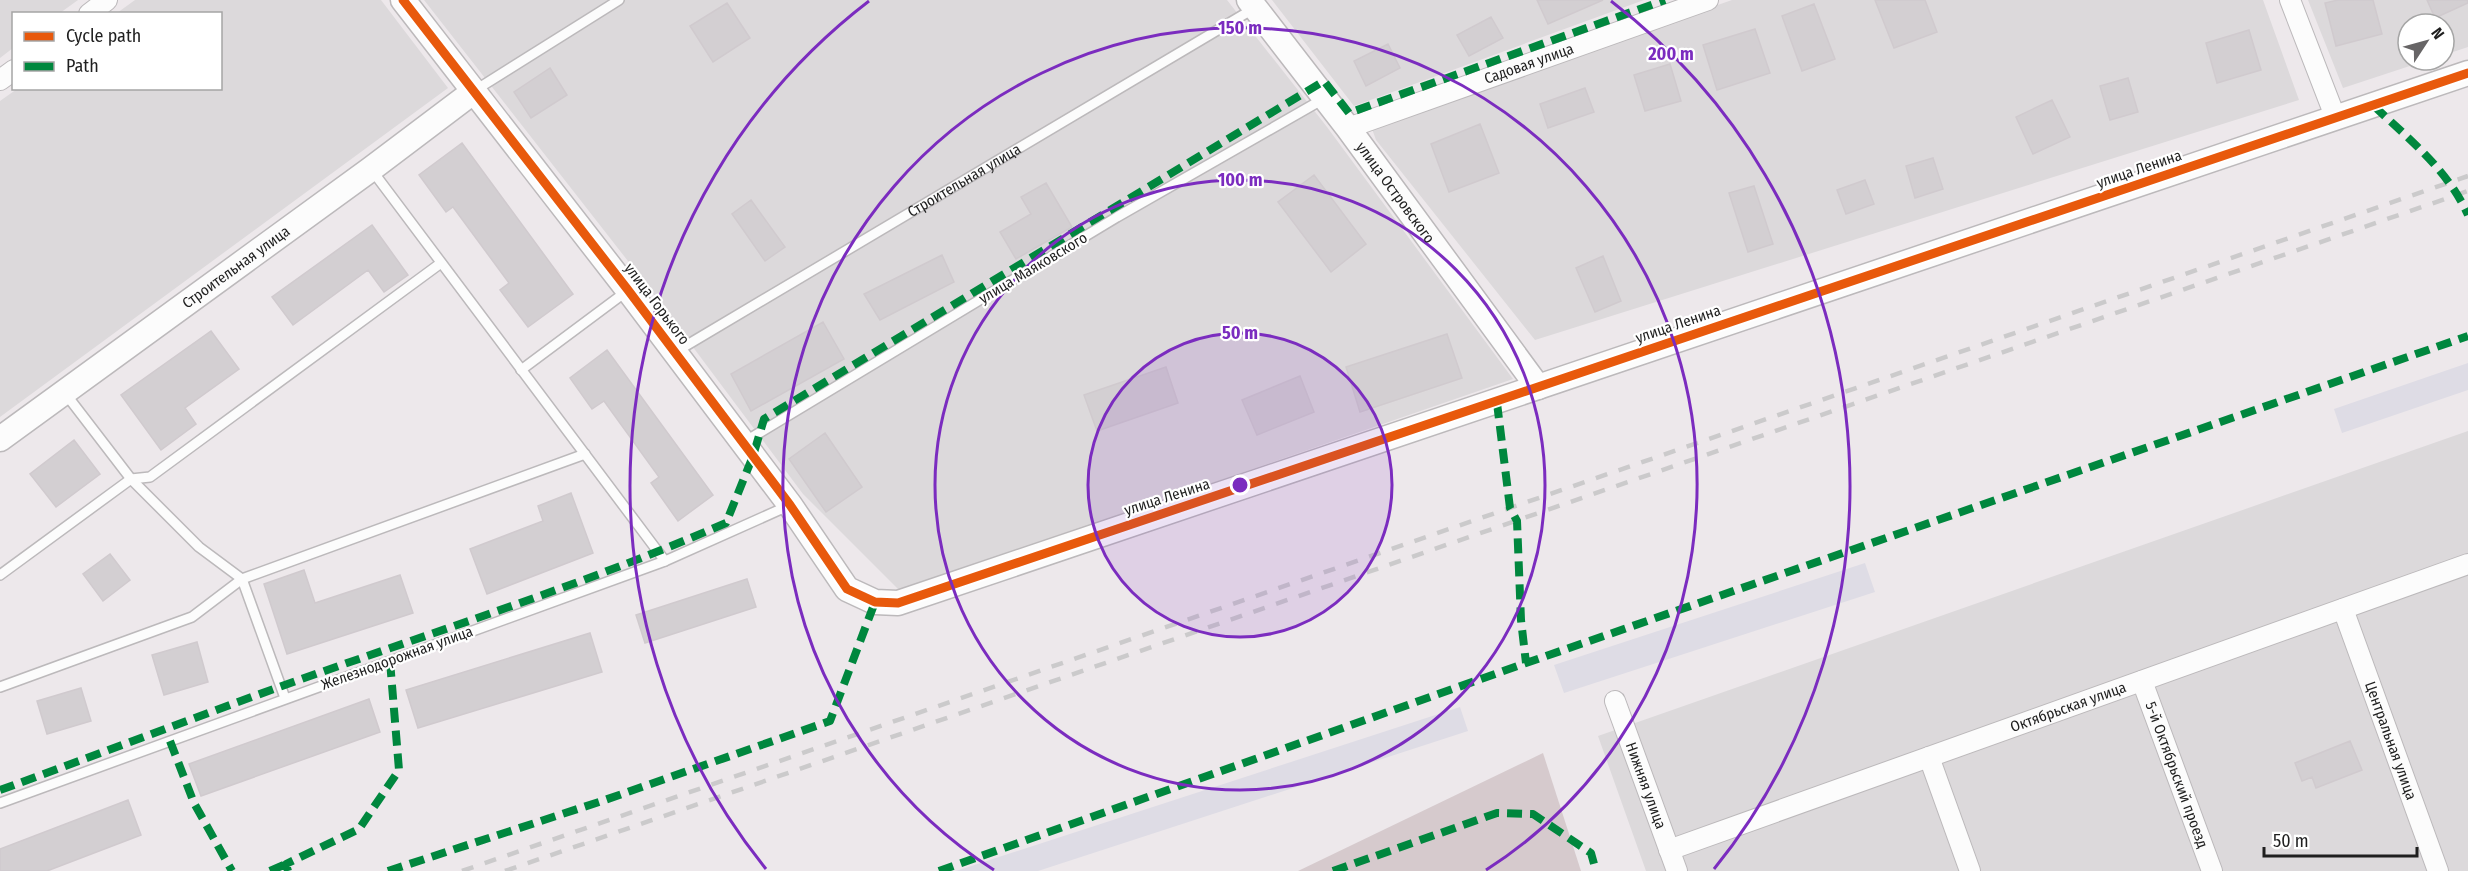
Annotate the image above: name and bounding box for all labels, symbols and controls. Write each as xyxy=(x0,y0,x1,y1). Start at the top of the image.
legend xyxy=(12,12,222,90)
north arrow xyxy=(2396,12,2456,72)
text: 150 m xyxy=(1218,17,1262,39)
text: N xyxy=(2427,24,2448,43)
text: Cycle path xyxy=(66,25,141,47)
street label: Садовая улица xyxy=(1482,40,1576,88)
text: 200 m xyxy=(1647,43,1694,65)
text: Path xyxy=(66,55,99,77)
street label: улица Островского xyxy=(1352,139,1439,247)
street label: Строительная улица xyxy=(904,140,1024,221)
street label: улица Ленина xyxy=(2094,146,2184,192)
text: 100 m xyxy=(1218,169,1262,191)
street label: Строительная улица xyxy=(179,222,293,312)
street label: улица Маяковского xyxy=(975,228,1091,307)
street label: улица Горького xyxy=(620,260,694,348)
street label: улица Ленина xyxy=(1633,301,1723,347)
text: 50 m xyxy=(1222,322,1258,344)
street label: улица Ленина xyxy=(1122,475,1212,519)
centre of rings xyxy=(1230,475,1250,495)
street label: Железнодорожная улица xyxy=(319,622,475,694)
street label: Октябрьская улица xyxy=(2008,678,2128,736)
street label: Центральная улица xyxy=(2361,679,2420,802)
street label: 5-й Октябрьский проезд xyxy=(2141,699,2212,850)
street label: Нижняя улица xyxy=(1622,740,1670,831)
scale bar xyxy=(2264,820,2417,858)
text: 50 m xyxy=(2273,830,2309,852)

